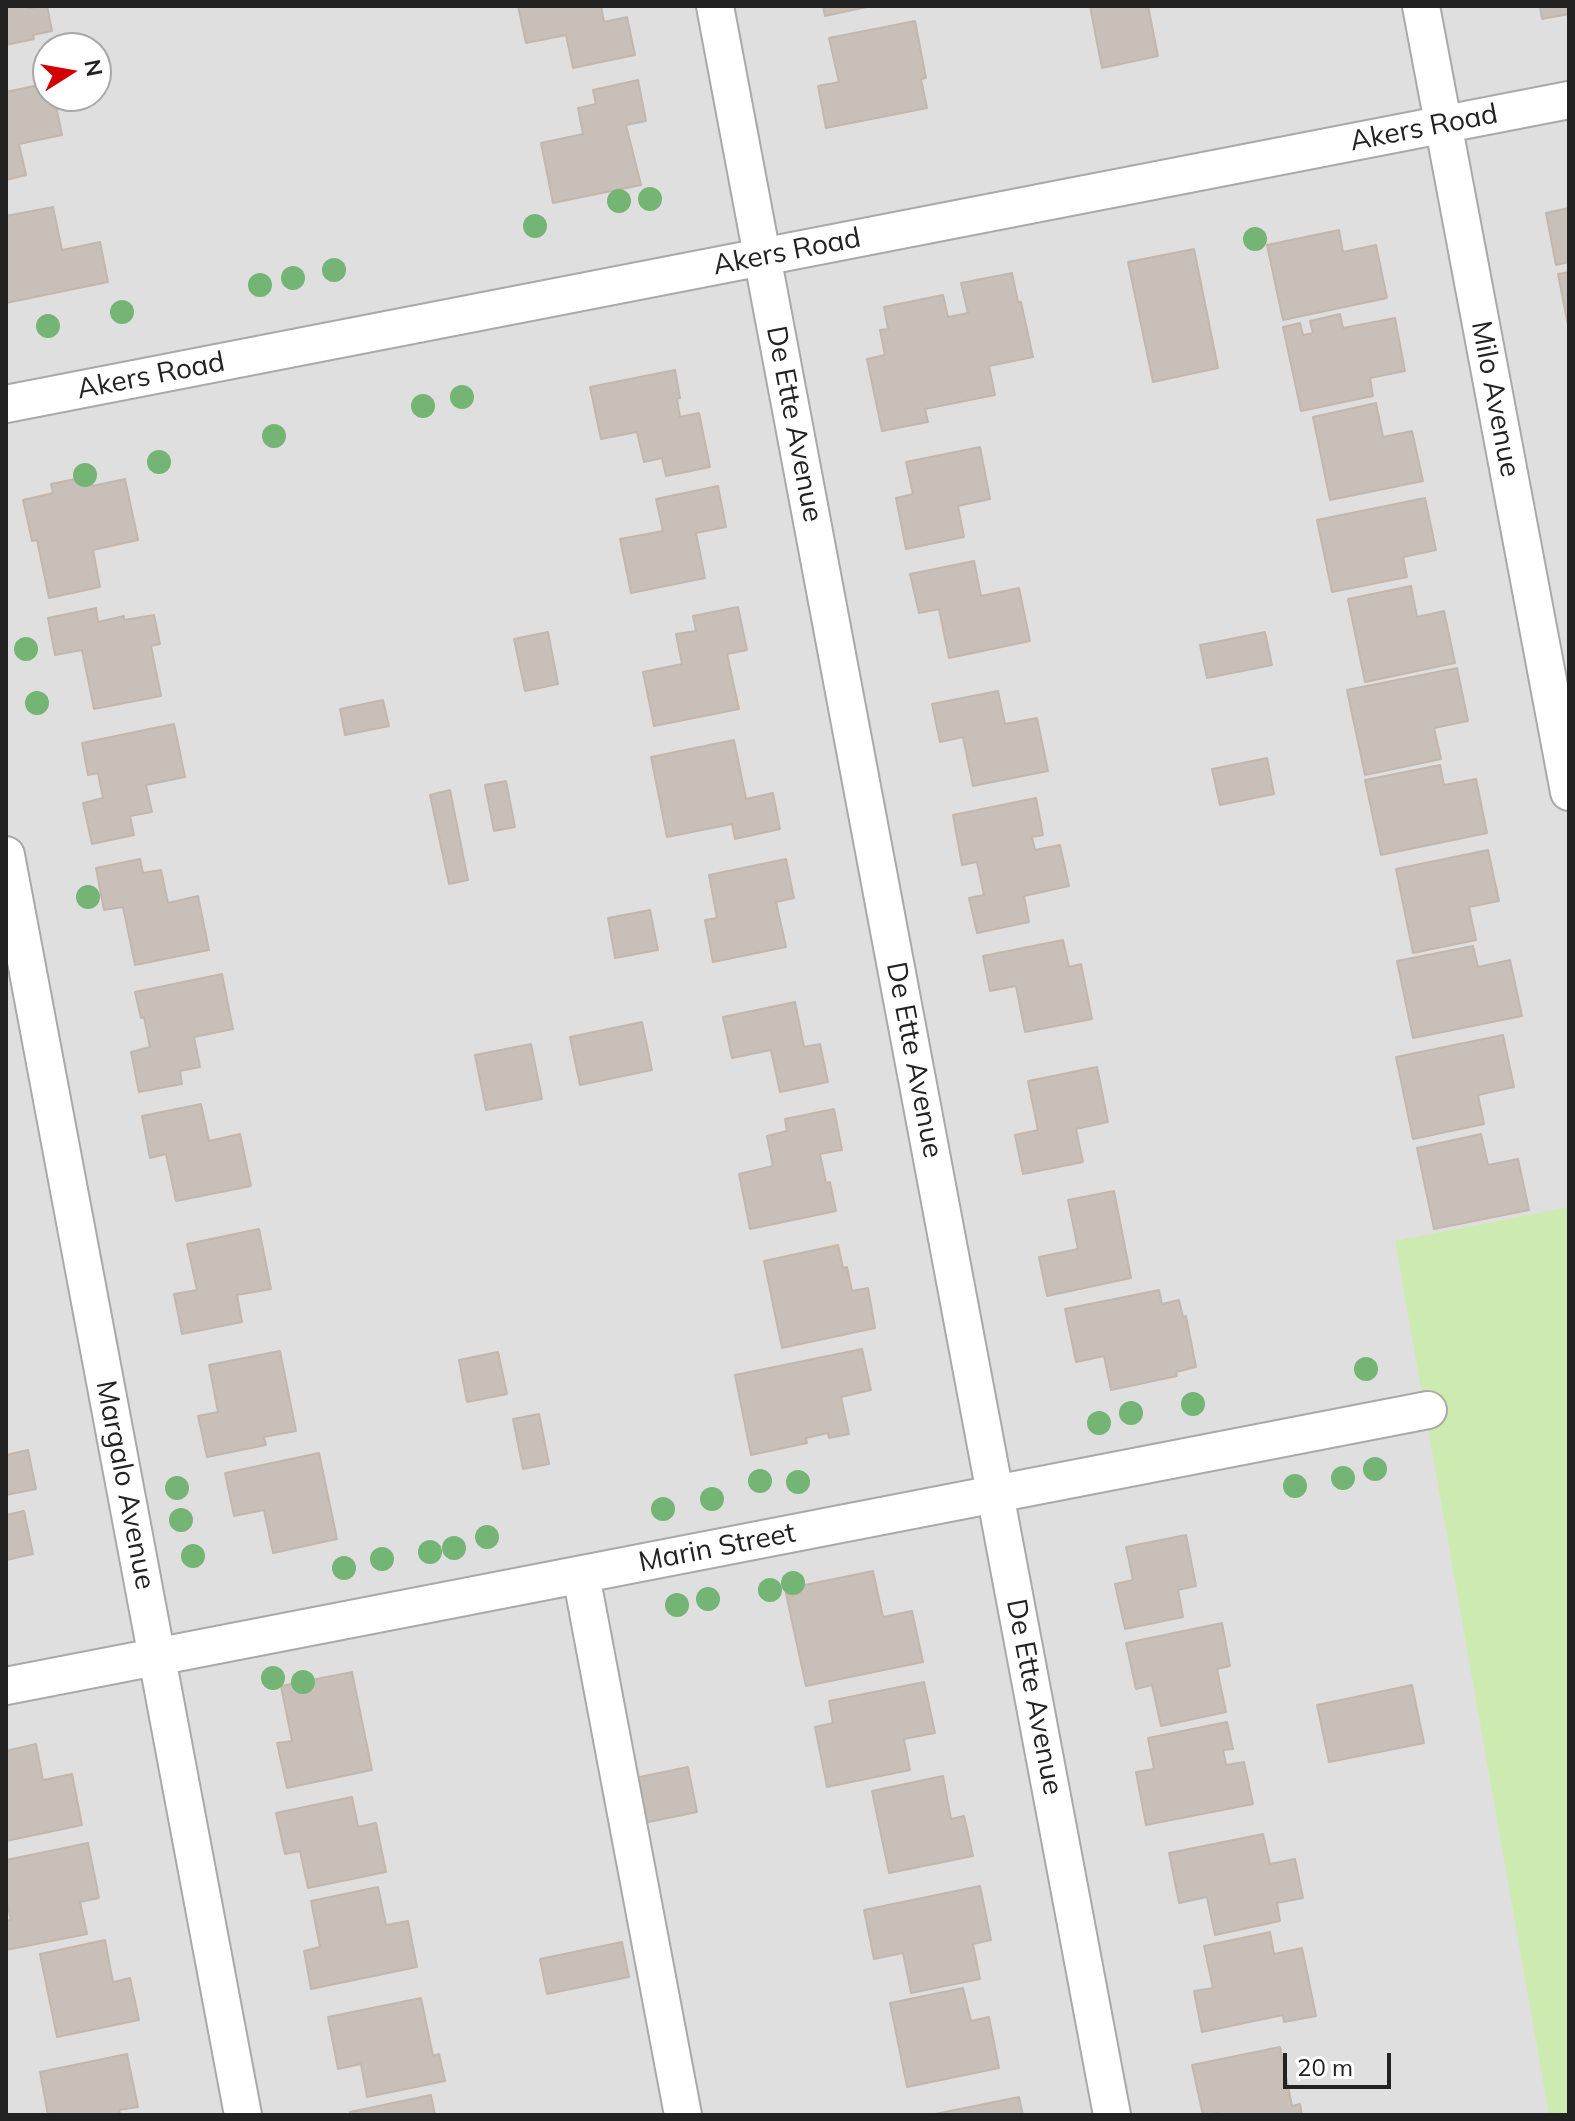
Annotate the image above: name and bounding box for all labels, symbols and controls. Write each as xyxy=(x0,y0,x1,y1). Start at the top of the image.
north arrow xyxy=(32,32,112,112)
text: N xyxy=(78,57,109,79)
street label: Akers Road xyxy=(1347,97,1501,159)
street label: Akers Road xyxy=(710,221,864,283)
street label: Milo Avenue xyxy=(1463,318,1527,480)
street label: De Ette Avenue xyxy=(759,323,829,525)
street label: Akers Road xyxy=(74,345,228,407)
street label: De Ette Avenue xyxy=(879,959,949,1161)
street label: Margalo Avenue xyxy=(88,1378,162,1592)
street label: Marin Street xyxy=(636,1516,798,1580)
street label: De Ette Avenue xyxy=(999,1596,1069,1798)
scale bar xyxy=(1287,2037,1395,2087)
text: 20 m xyxy=(1297,2052,1353,2082)

